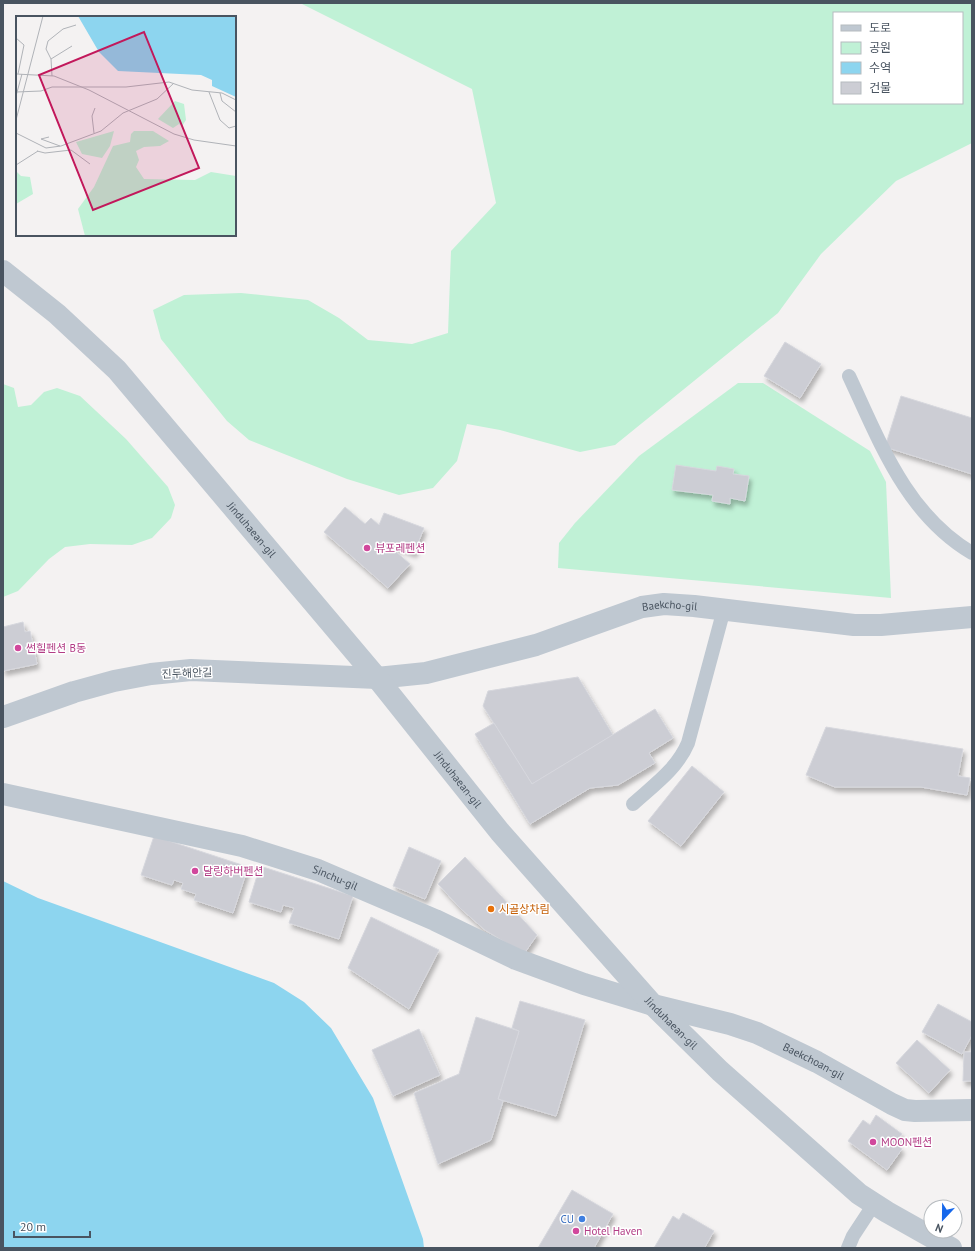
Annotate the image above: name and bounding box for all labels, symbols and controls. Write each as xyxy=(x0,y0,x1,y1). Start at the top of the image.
legend xyxy=(833,12,963,104)
inset map xyxy=(16,16,236,236)
text: 도로 xyxy=(869,20,891,35)
text: 공원 xyxy=(869,40,891,55)
text: 수역 xyxy=(869,60,891,75)
text: 건물 xyxy=(869,80,891,95)
street label: Jinduhaean-gil xyxy=(224,498,280,561)
place label: 뷰포레펜션 xyxy=(375,541,426,555)
marker: 뷰포레펜션 xyxy=(362,543,372,553)
street label: Baekcho-gil xyxy=(641,597,699,614)
place label: 썬힐펜션 B동 xyxy=(26,641,86,655)
marker: 썬힐펜션 B동 xyxy=(13,643,23,653)
street label: 진두해안길 xyxy=(161,665,213,681)
street label: Jinduhaean-gil xyxy=(430,747,485,811)
street label: Sinchu-gil xyxy=(311,862,361,893)
place label: 달링하버펜션 xyxy=(203,864,264,878)
marker: 달링하버펜션 xyxy=(190,866,200,876)
place label: 시골상차림 xyxy=(499,902,550,916)
marker: 시골상차림 xyxy=(486,904,496,914)
street label: Jinduhaean-gil xyxy=(641,993,701,1053)
street label: Baekchoan-gil xyxy=(781,1040,847,1083)
place label: MOON펜션 xyxy=(881,1135,932,1149)
marker: MOON펜션 xyxy=(868,1137,878,1147)
north arrow xyxy=(923,1199,963,1239)
place label: CU xyxy=(561,1212,574,1226)
scale bar xyxy=(14,1213,90,1239)
marker: CU xyxy=(577,1214,587,1224)
text: 20 m xyxy=(20,1219,46,1234)
text: N xyxy=(933,1220,945,1236)
place label: Hotel Haven xyxy=(584,1224,642,1238)
marker: Hotel Haven xyxy=(571,1226,581,1236)

